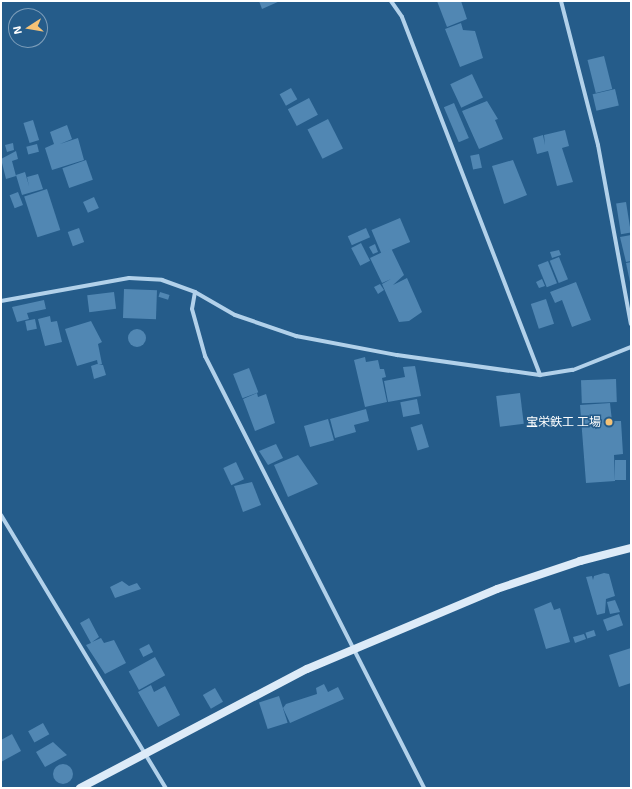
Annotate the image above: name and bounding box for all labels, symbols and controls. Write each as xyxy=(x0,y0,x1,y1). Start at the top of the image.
north arrow xyxy=(8,8,48,48)
text: N xyxy=(10,25,24,36)
place label: 宝栄鉄工 工場 xyxy=(526,415,601,429)
marker: 宝栄鉄工 工場 xyxy=(604,417,614,427)

